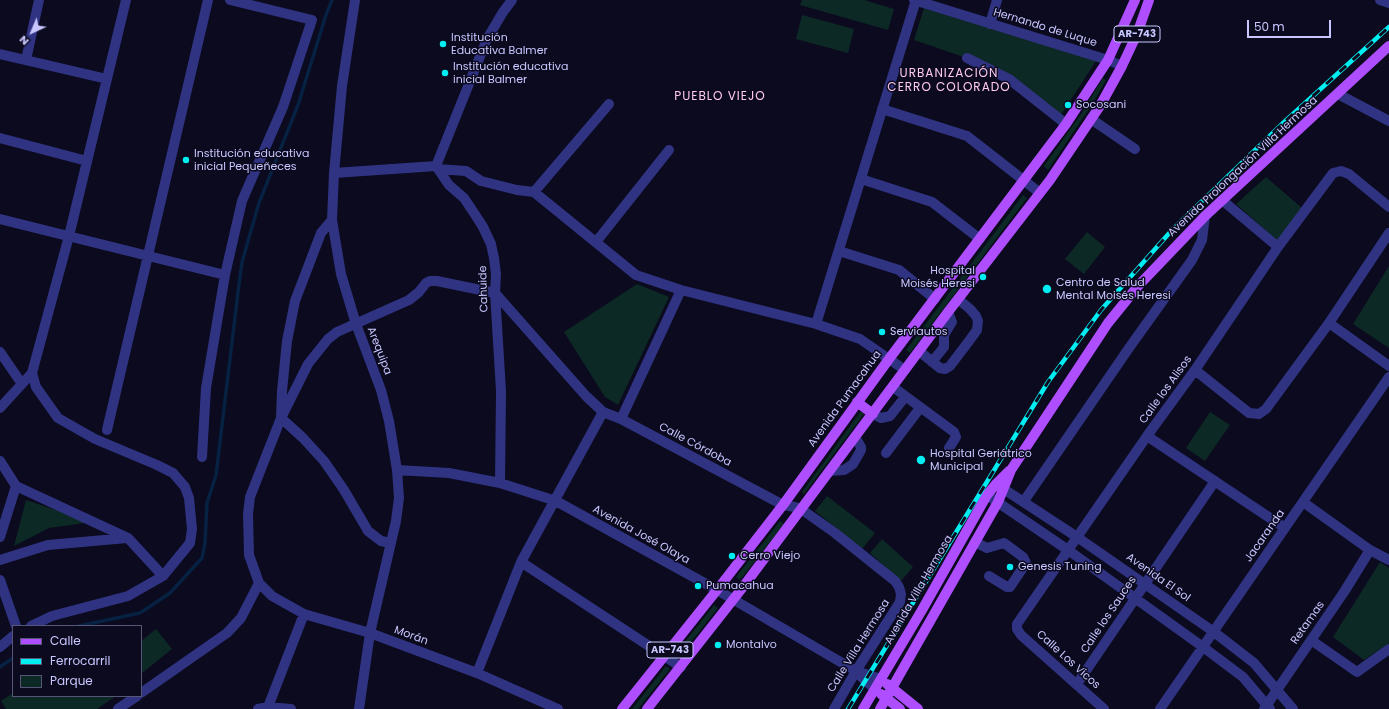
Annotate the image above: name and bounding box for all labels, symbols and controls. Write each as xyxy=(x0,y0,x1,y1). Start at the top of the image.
street label: Hernando de Luque xyxy=(992,6,1098,50)
north arrow xyxy=(12,12,52,52)
scale bar xyxy=(1249,12,1333,38)
text: 50 m xyxy=(1254,18,1285,35)
road number: AR-743 xyxy=(1114,26,1160,42)
place label: Institución Educativa Balmer xyxy=(451,31,548,57)
text: N xyxy=(15,32,32,49)
marker: Institución Educativa Balmer xyxy=(438,39,448,49)
place label: Institución educativa inicial Balmer xyxy=(453,60,568,86)
district label: URBANIZACIÓN CERRO COLORADO xyxy=(887,67,1011,95)
marker: Institución educativa inicial Balmer xyxy=(440,68,450,78)
district label: PUEBLO VIEJO xyxy=(674,90,766,104)
street label: Avenida Prolongación Villa Hermosa xyxy=(1166,94,1320,240)
place label: Socosani xyxy=(1076,98,1126,112)
marker: Socosani xyxy=(1063,100,1073,110)
place label: Institución educativa inicial Pequeñeces xyxy=(194,147,309,173)
marker: Institución educativa inicial Pequeñeces xyxy=(181,155,191,165)
place label: Hospital Moisés Heresi xyxy=(901,264,975,290)
street label: Cahuide xyxy=(477,265,491,313)
marker: Hospital Moisés Heresi xyxy=(978,272,988,282)
place label: Centro de Salud Mental Moisés Heresi xyxy=(1056,276,1171,302)
marker: Centro de Salud Mental Moisés Heresi xyxy=(1041,283,1053,295)
street label: Arequipa xyxy=(364,325,394,377)
place label: Serviautos xyxy=(890,325,948,339)
marker: Serviautos xyxy=(877,327,887,337)
street label: Avenida Pumacahua xyxy=(806,348,884,450)
street label: Calle los Alisos xyxy=(1137,353,1195,427)
street label: Calle Córdoba xyxy=(657,420,733,470)
place label: Hospital Geriátrico Municipal xyxy=(930,447,1032,473)
marker: Hospital Geriátrico Municipal xyxy=(915,454,927,466)
street label: Avenida José Olaya xyxy=(590,503,692,567)
street label: Jacaranda xyxy=(1242,507,1288,565)
street label: Avenida Villa Hermosa xyxy=(882,533,956,647)
place label: Cerro Viejo xyxy=(740,549,800,563)
marker: Cerro Viejo xyxy=(727,551,737,561)
street label: Avenida El Sol xyxy=(1123,551,1193,605)
place label: Genesis Tuning xyxy=(1018,560,1102,574)
marker: Genesis Tuning xyxy=(1005,562,1015,572)
street label: Calle los Sauces xyxy=(1078,574,1140,656)
place label: Pumacahua xyxy=(706,579,774,593)
marker: Pumacahua xyxy=(693,581,703,591)
street label: Calle Villa Hermosa xyxy=(825,597,893,695)
street label: Retamas xyxy=(1288,599,1328,647)
street label: Morán xyxy=(392,624,430,648)
legend xyxy=(12,625,142,697)
street label: Calle Los Vicos xyxy=(1033,628,1103,692)
text: Calle xyxy=(50,632,81,649)
place label: Montalvo xyxy=(726,638,777,652)
marker: Montalvo xyxy=(713,640,723,650)
road number: AR-743 xyxy=(647,642,693,658)
text: Ferrocarril xyxy=(50,652,110,669)
text: Parque xyxy=(50,672,93,689)

